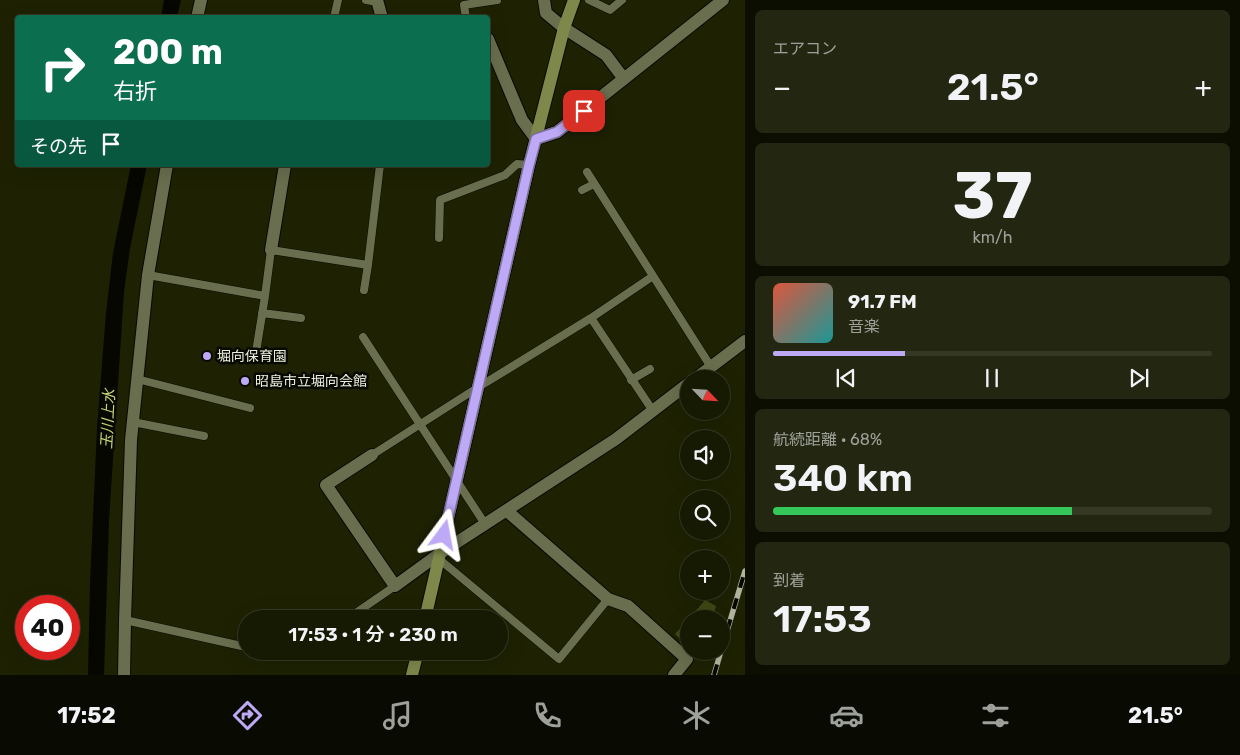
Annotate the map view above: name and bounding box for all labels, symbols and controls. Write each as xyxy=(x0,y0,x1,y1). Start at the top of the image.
text: 200 m xyxy=(113,31,223,73)
icon: right xyxy=(30,35,95,100)
text: エアコン xyxy=(773,39,837,58)
text: 21.5° xyxy=(947,64,1039,110)
text: − xyxy=(773,71,791,104)
text: + xyxy=(1195,71,1212,104)
text: 右折 xyxy=(113,78,157,105)
pin xyxy=(563,90,605,132)
icon: arrive xyxy=(570,97,598,125)
icon: arrive xyxy=(97,130,125,158)
text: その先 xyxy=(30,135,87,158)
text: 37 xyxy=(952,157,1033,234)
text: km/h xyxy=(973,228,1012,247)
text: 91.7 FM xyxy=(848,290,917,313)
text: 音楽 xyxy=(848,317,880,336)
place label: 堀向保育園 xyxy=(217,348,287,365)
marker: 堀向保育園 xyxy=(201,350,213,362)
icon: previous xyxy=(832,364,860,392)
icon: pause xyxy=(978,364,1006,392)
icon: next xyxy=(1125,364,1153,392)
north arrow xyxy=(680,370,730,420)
map controls xyxy=(680,370,730,660)
place label: 昭島市立堀向会館 xyxy=(255,373,367,390)
marker: 昭島市立堀向会館 xyxy=(239,375,251,387)
water label: 玉川上水 xyxy=(97,387,119,449)
button: sound xyxy=(680,430,730,480)
text: 航続距離 · 68% xyxy=(773,430,882,449)
text: 340 km xyxy=(773,455,913,501)
button: search xyxy=(680,490,730,540)
position arrow xyxy=(417,508,469,560)
button: + xyxy=(680,550,730,600)
text: 到着 xyxy=(773,571,805,590)
speed limit sign: 40 xyxy=(15,595,80,660)
text: 17:53 xyxy=(773,596,872,642)
button: − xyxy=(680,610,730,660)
text: 17:53 · 1 分 · 230 m xyxy=(288,623,458,646)
icon: directions xyxy=(230,698,265,733)
icon: music xyxy=(380,698,415,733)
icon: phone xyxy=(530,698,565,733)
icon: climate xyxy=(679,698,714,733)
icon: car xyxy=(829,698,864,733)
icon: filters xyxy=(978,698,1013,733)
text: 17:52 xyxy=(57,702,116,729)
text: 21.5° xyxy=(1128,702,1183,729)

